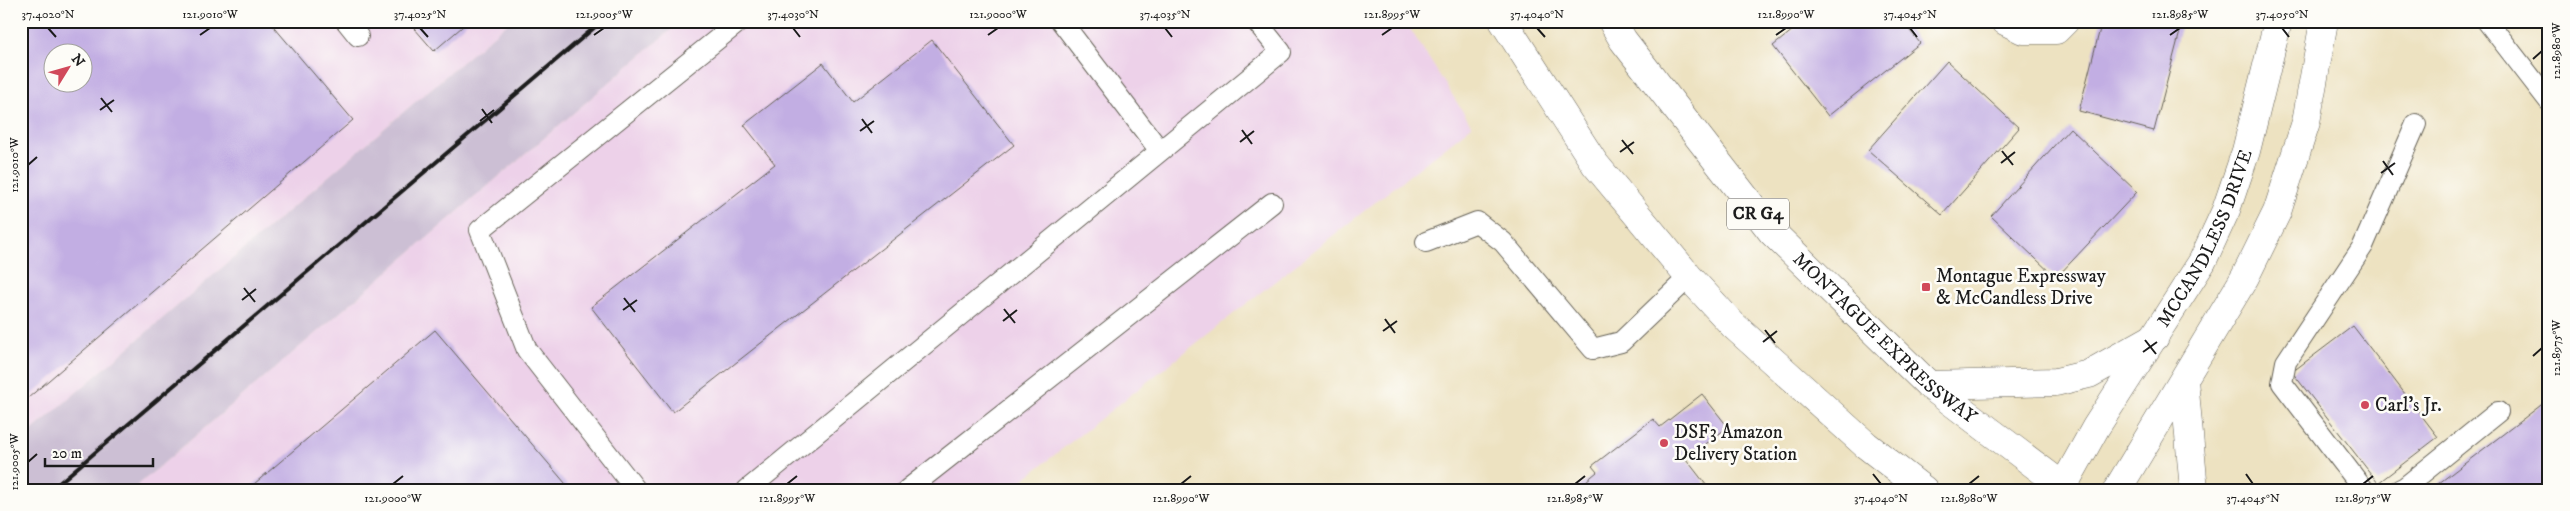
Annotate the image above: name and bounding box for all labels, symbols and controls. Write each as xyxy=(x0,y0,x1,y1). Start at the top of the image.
text: 37.4020°N xyxy=(21,7,75,22)
text: 121.9010°W xyxy=(182,7,239,22)
text: 37.4025°N xyxy=(394,7,446,22)
text: 121.9005°W xyxy=(575,7,634,22)
text: 37.4030°N xyxy=(767,7,819,22)
text: 121.9000°W xyxy=(969,7,1028,22)
text: 37.4035°N xyxy=(1139,7,1191,22)
text: 121.8995°W xyxy=(1364,7,1421,22)
text: 37.4040°N xyxy=(1510,7,1564,22)
text: 121.8990°W xyxy=(1758,7,1815,22)
text: 37.4045°N xyxy=(1883,7,1937,22)
text: 121.8985°W xyxy=(2152,7,2209,22)
text: 37.4050°N xyxy=(2255,7,2309,22)
text: 121.8980°W xyxy=(2549,22,2564,79)
north arrow xyxy=(42,42,92,92)
text: N xyxy=(67,51,89,71)
text: 121.9010°W xyxy=(7,136,22,193)
street label: MCCANDLESS DRIVE xyxy=(2152,146,2257,331)
road number: CR G4 xyxy=(1727,198,1789,230)
street label: MONTAGUE EXPRESSWAY xyxy=(1788,247,1982,429)
place label: Montague Expressway & McCandless Drive xyxy=(1936,265,2107,310)
marker: Montague Expressway & McCandless Drive xyxy=(1920,281,1932,293)
text: 121.8975°W xyxy=(2549,319,2564,376)
place label: Carl's Jr. xyxy=(2375,394,2442,417)
marker: Carl's Jr. xyxy=(2359,399,2371,411)
place label: DSF3 Amazon Delivery Station xyxy=(1674,421,1797,466)
text: 121.9005°W xyxy=(7,432,22,491)
scale bar xyxy=(45,436,152,468)
marker: DSF3 Amazon Delivery Station xyxy=(1658,437,1670,449)
text: 20 m xyxy=(52,444,82,463)
text: 121.9000°W xyxy=(364,491,423,506)
text: 121.8995°W xyxy=(759,491,816,506)
text: 121.8990°W xyxy=(1153,491,1210,506)
text: 121.8985°W xyxy=(1547,491,1604,506)
text: 37.4040°N xyxy=(1854,491,1908,506)
text: 121.8980°W xyxy=(1941,491,1998,506)
text: 37.4045°N xyxy=(2226,491,2280,506)
text: 121.8975°W xyxy=(2335,491,2392,506)

